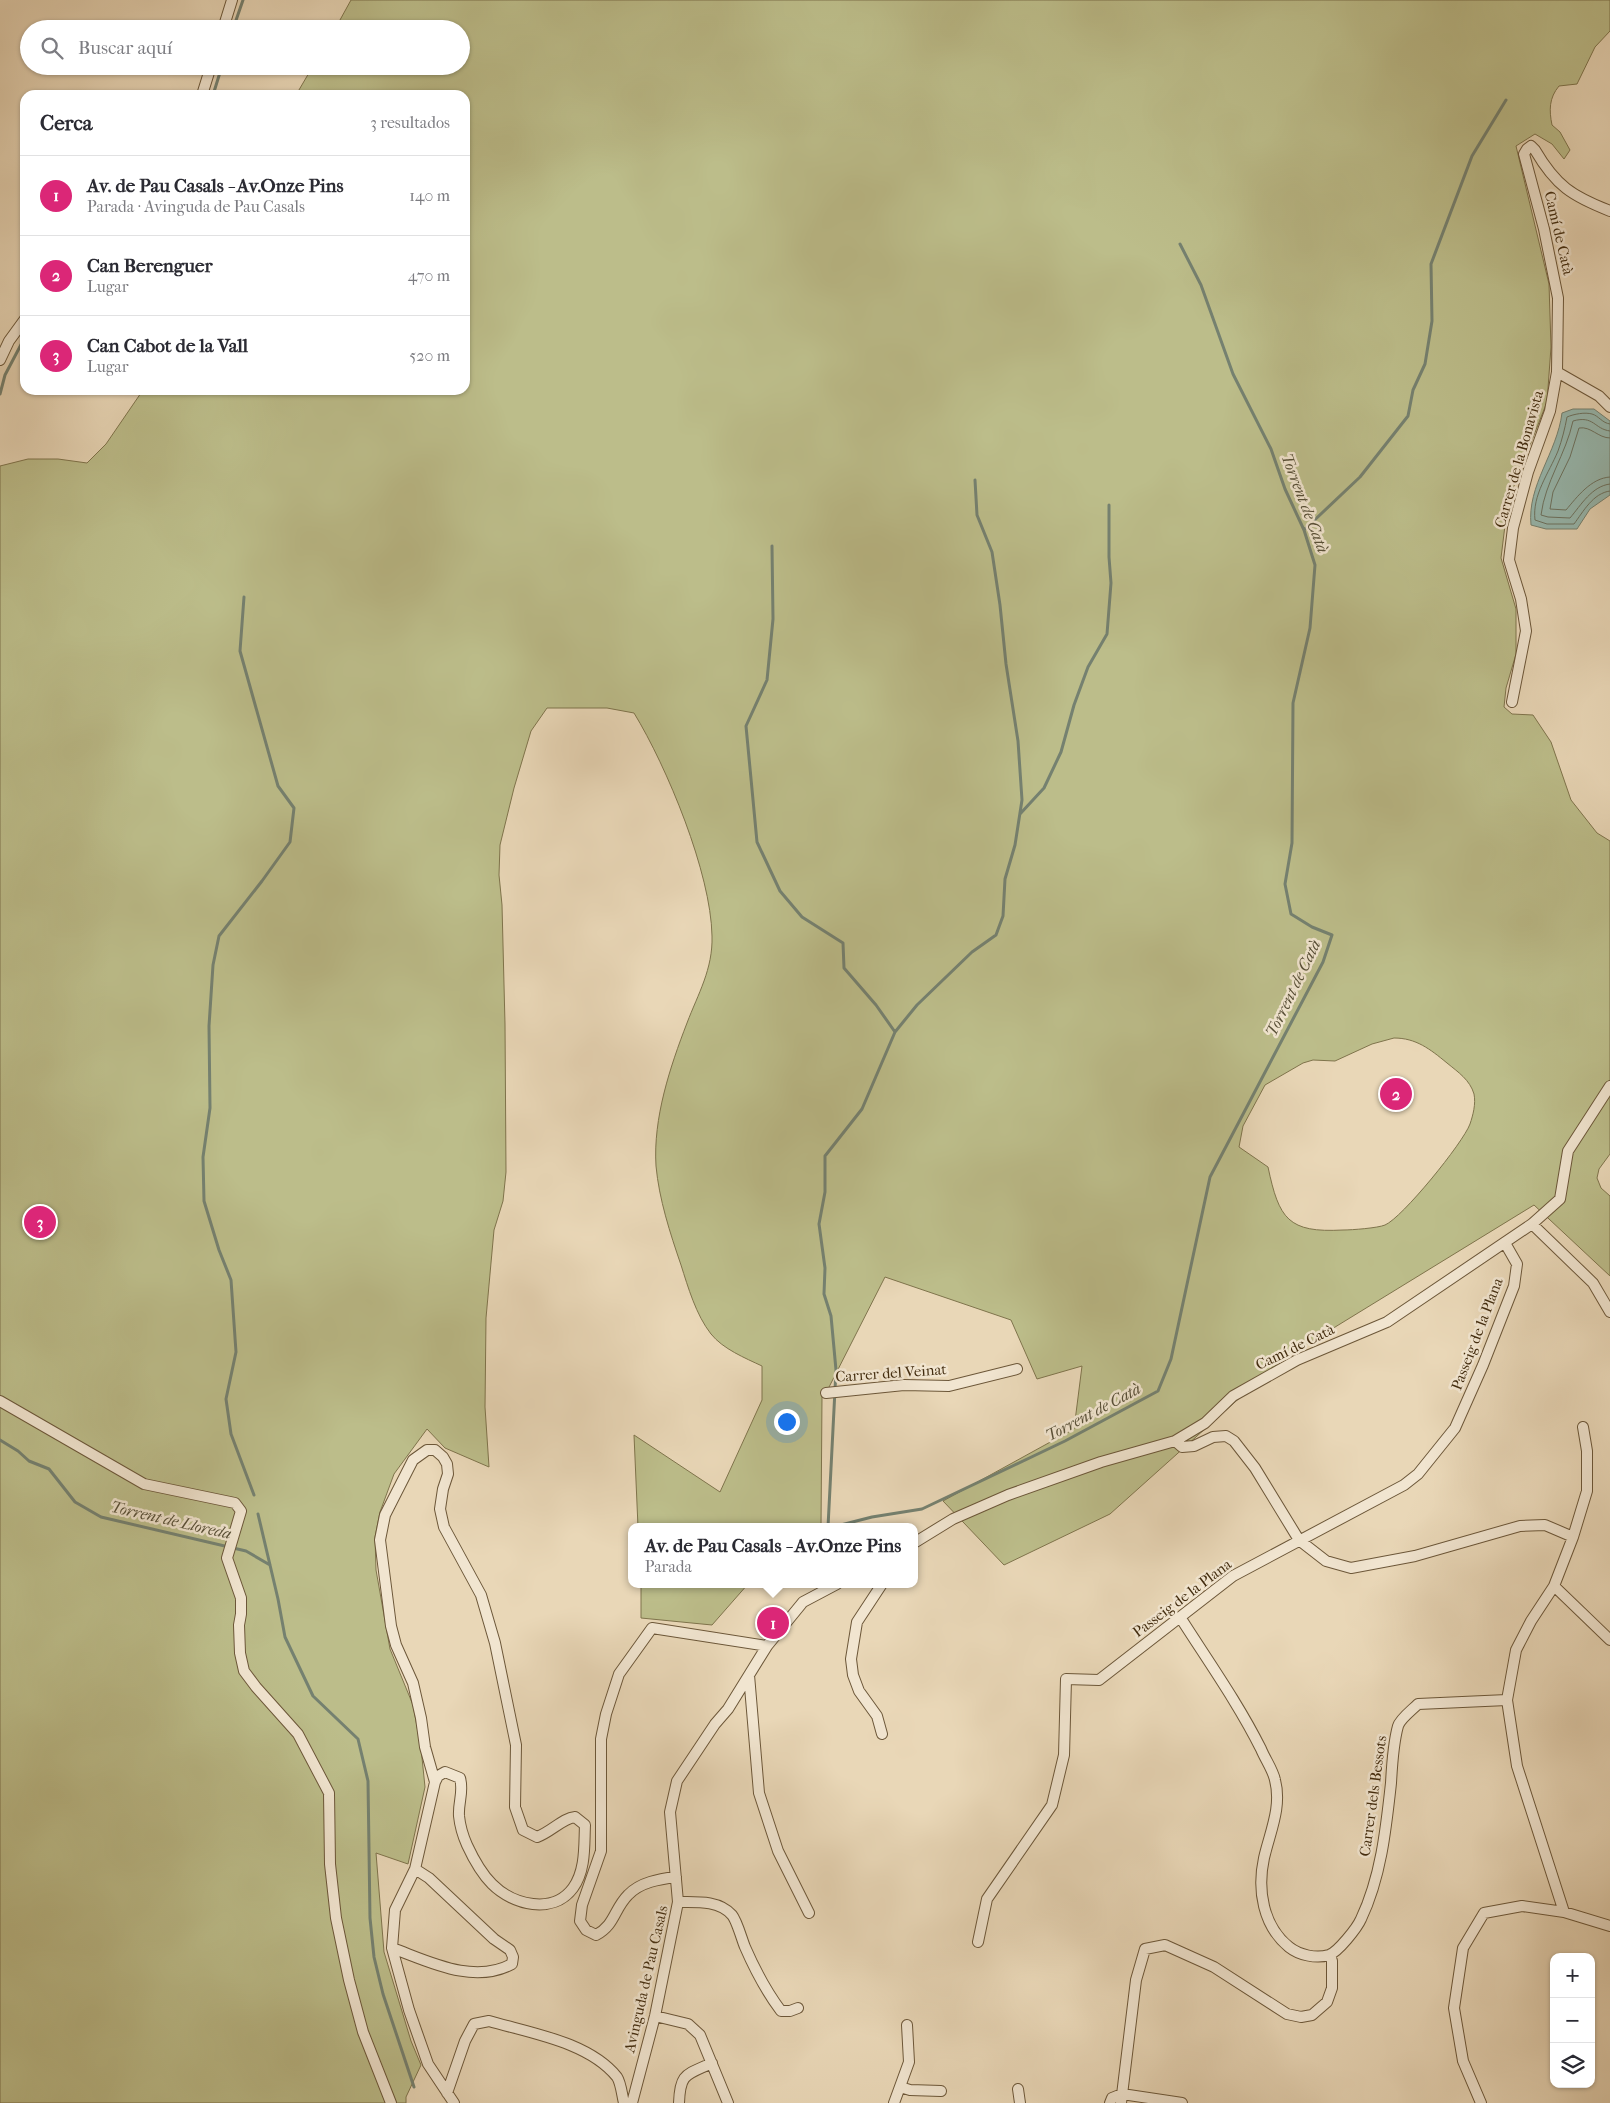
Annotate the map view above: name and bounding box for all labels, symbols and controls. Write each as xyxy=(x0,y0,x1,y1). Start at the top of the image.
search box xyxy=(20,20,470,75)
icon: search xyxy=(38,34,66,62)
text: Buscar aquí xyxy=(78,37,172,59)
text: Cerca xyxy=(40,111,92,135)
text: 3 resultados xyxy=(370,113,450,132)
text: Av. de Pau Casals - Av.Onze Pins xyxy=(87,175,344,197)
text: 1 xyxy=(53,186,59,205)
text: 140 m xyxy=(409,186,450,205)
street label: Camí de Catà xyxy=(1541,189,1578,278)
text: Parada · Avinguda de Pau Casals xyxy=(87,197,305,216)
text: Can Berenguer xyxy=(87,255,212,277)
text: 2 xyxy=(52,266,60,285)
text: 470 m xyxy=(408,266,450,285)
text: Lugar xyxy=(87,277,128,296)
text: Can Cabot de la Vall xyxy=(87,335,248,357)
text: 3 xyxy=(53,346,59,365)
text: 520 m xyxy=(409,346,450,365)
text: Lugar xyxy=(87,357,128,376)
street label: Carrer de la Bonavista xyxy=(1491,387,1548,530)
water label: Torrent de Catà xyxy=(1277,451,1333,555)
water label: Torrent de Catà xyxy=(1261,937,1325,1039)
pin: 2 xyxy=(1380,1075,1412,1113)
pin: 3 xyxy=(24,1203,56,1241)
street label: Passeig de la Plana xyxy=(1447,1274,1507,1393)
street label: Camí de Catà xyxy=(1253,1320,1338,1374)
street label: Carrer del Veinat xyxy=(835,1360,948,1386)
water label: Torrent de Catà xyxy=(1042,1379,1144,1445)
your location xyxy=(774,1409,800,1435)
water label: Torrent de Lloreda xyxy=(109,1497,233,1543)
popup xyxy=(628,1523,918,1588)
text: Av. de Pau Casals - Av.Onze Pins xyxy=(645,1535,901,1557)
street label: Passeig de la Plana xyxy=(1129,1554,1236,1641)
text: Parada xyxy=(645,1557,692,1576)
pin: 1 xyxy=(757,1604,789,1642)
street label: Carrer dels Bessots xyxy=(1356,1734,1390,1858)
street label: Avinguda de Pau Casals xyxy=(620,1903,672,2055)
map controls xyxy=(1550,1953,1595,2088)
button: + xyxy=(1550,1953,1595,1998)
button: − xyxy=(1550,1998,1595,2043)
button: layers xyxy=(1550,2043,1595,2088)

